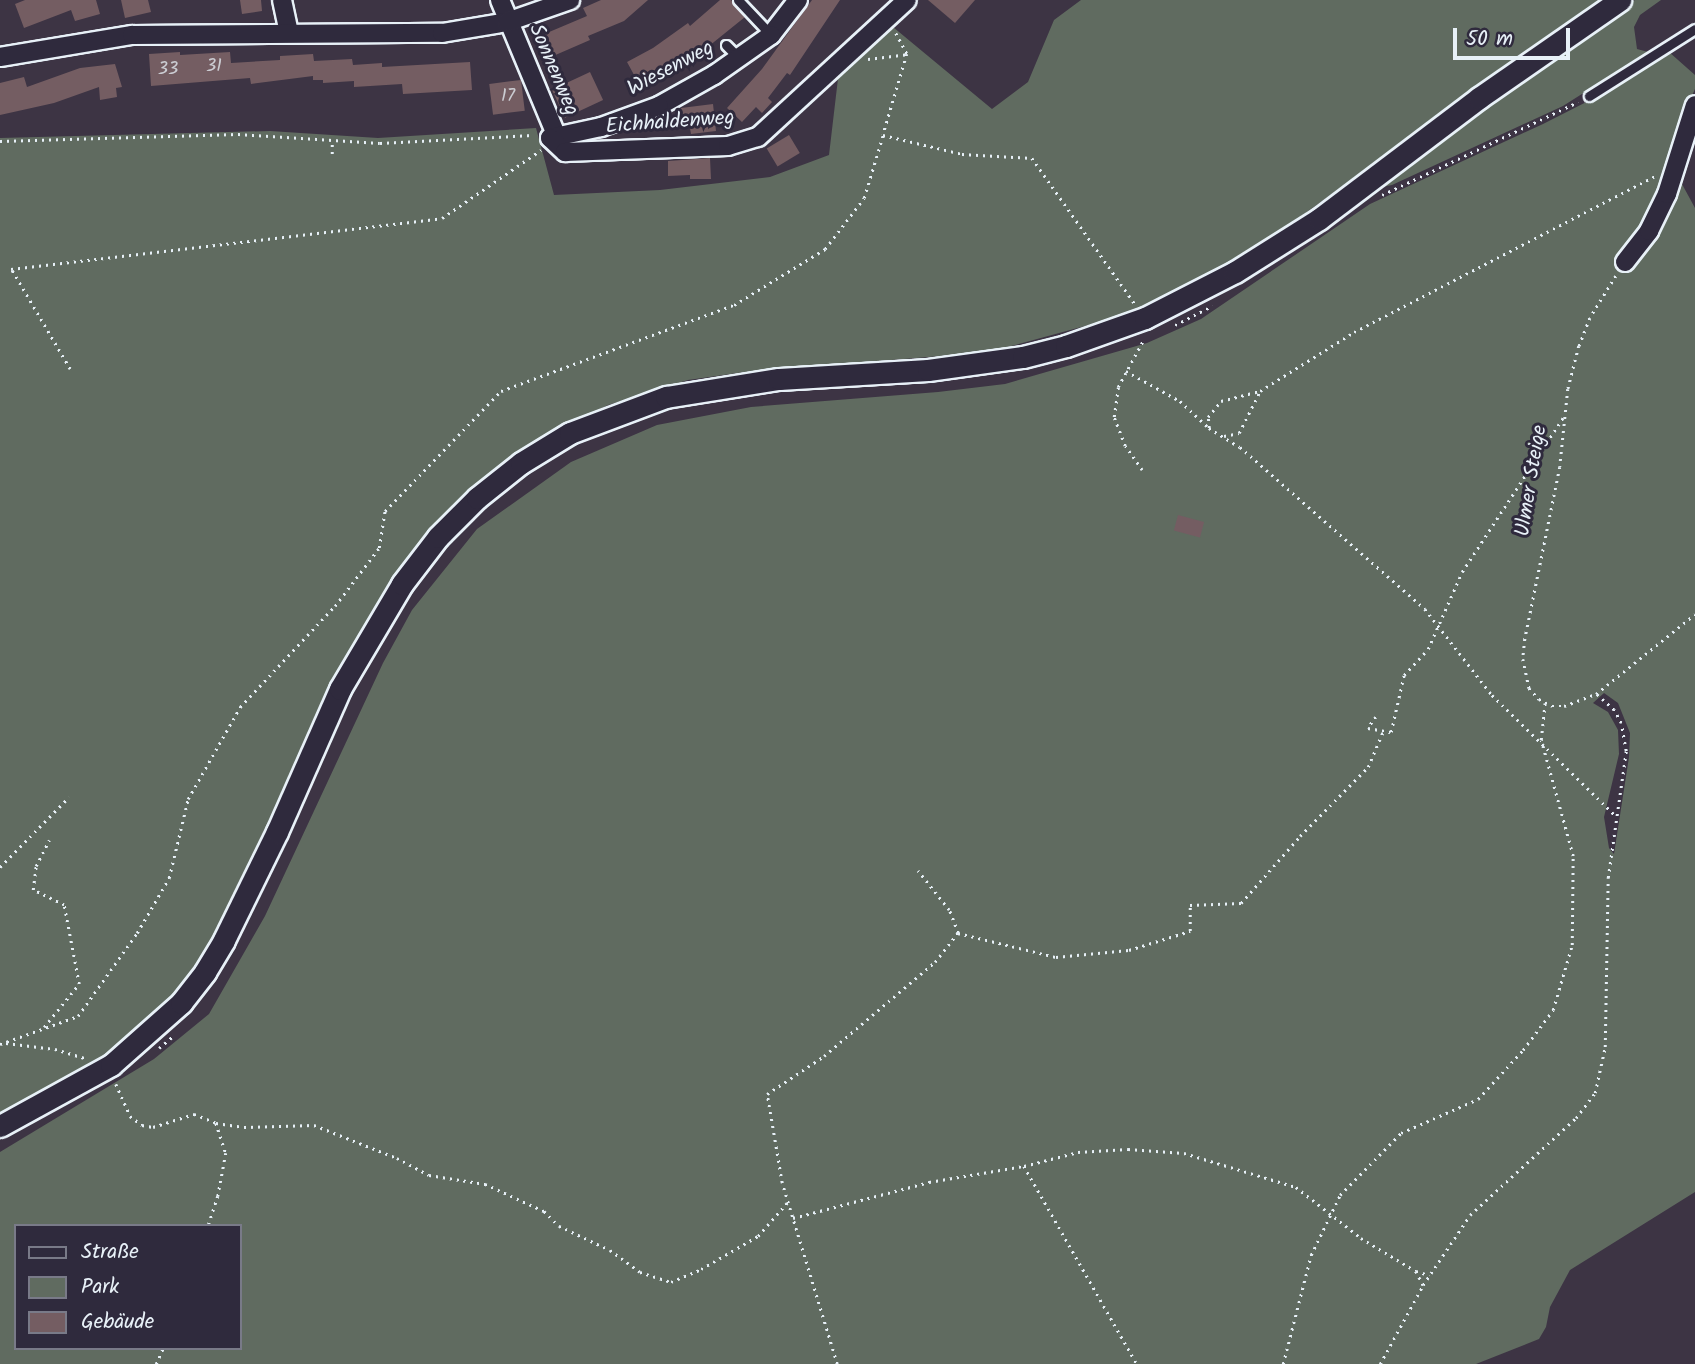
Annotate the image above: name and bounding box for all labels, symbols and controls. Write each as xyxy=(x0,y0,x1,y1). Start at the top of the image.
scale bar xyxy=(1457,14,1574,58)
street label: Sonnenweg xyxy=(522,20,584,120)
text: 50 m xyxy=(1466,23,1513,56)
street label: Wiesenweg xyxy=(624,36,718,102)
house number: 31 xyxy=(206,56,222,78)
house number: 33 xyxy=(158,59,178,81)
house number: 17 xyxy=(501,86,515,108)
street label: Eichhaldenweg xyxy=(605,106,735,140)
street label: Ulmer Steige xyxy=(1511,424,1553,538)
legend xyxy=(14,1224,242,1350)
text: Straße xyxy=(81,1236,139,1269)
text: Park xyxy=(81,1271,119,1304)
text: Gebäude xyxy=(81,1306,154,1339)

